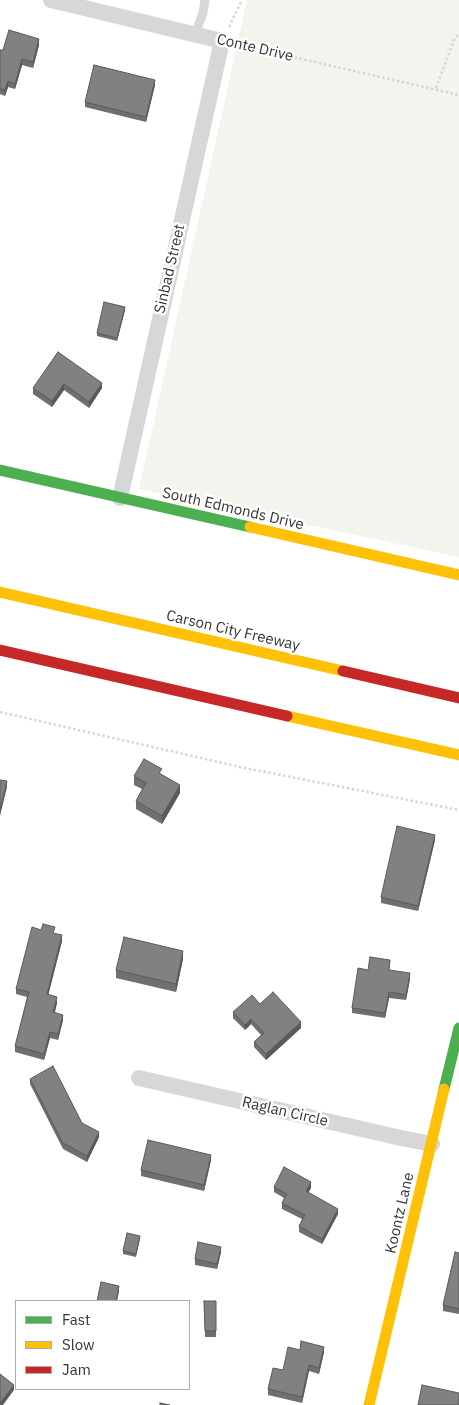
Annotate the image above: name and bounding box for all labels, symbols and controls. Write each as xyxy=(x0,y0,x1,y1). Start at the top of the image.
street label: Conte Drive xyxy=(215,30,295,66)
street label: Sinbad Street xyxy=(151,223,189,315)
street label: South Edmonds Drive xyxy=(161,484,305,534)
street label: Carson City Freeway xyxy=(164,607,302,655)
street label: Raglan Circle xyxy=(240,1093,330,1131)
street label: Koontz Lane xyxy=(382,1171,418,1255)
legend xyxy=(15,1300,190,1390)
text: Fast xyxy=(62,1310,90,1329)
text: Slow xyxy=(62,1335,95,1354)
text: Jam xyxy=(62,1360,91,1379)

